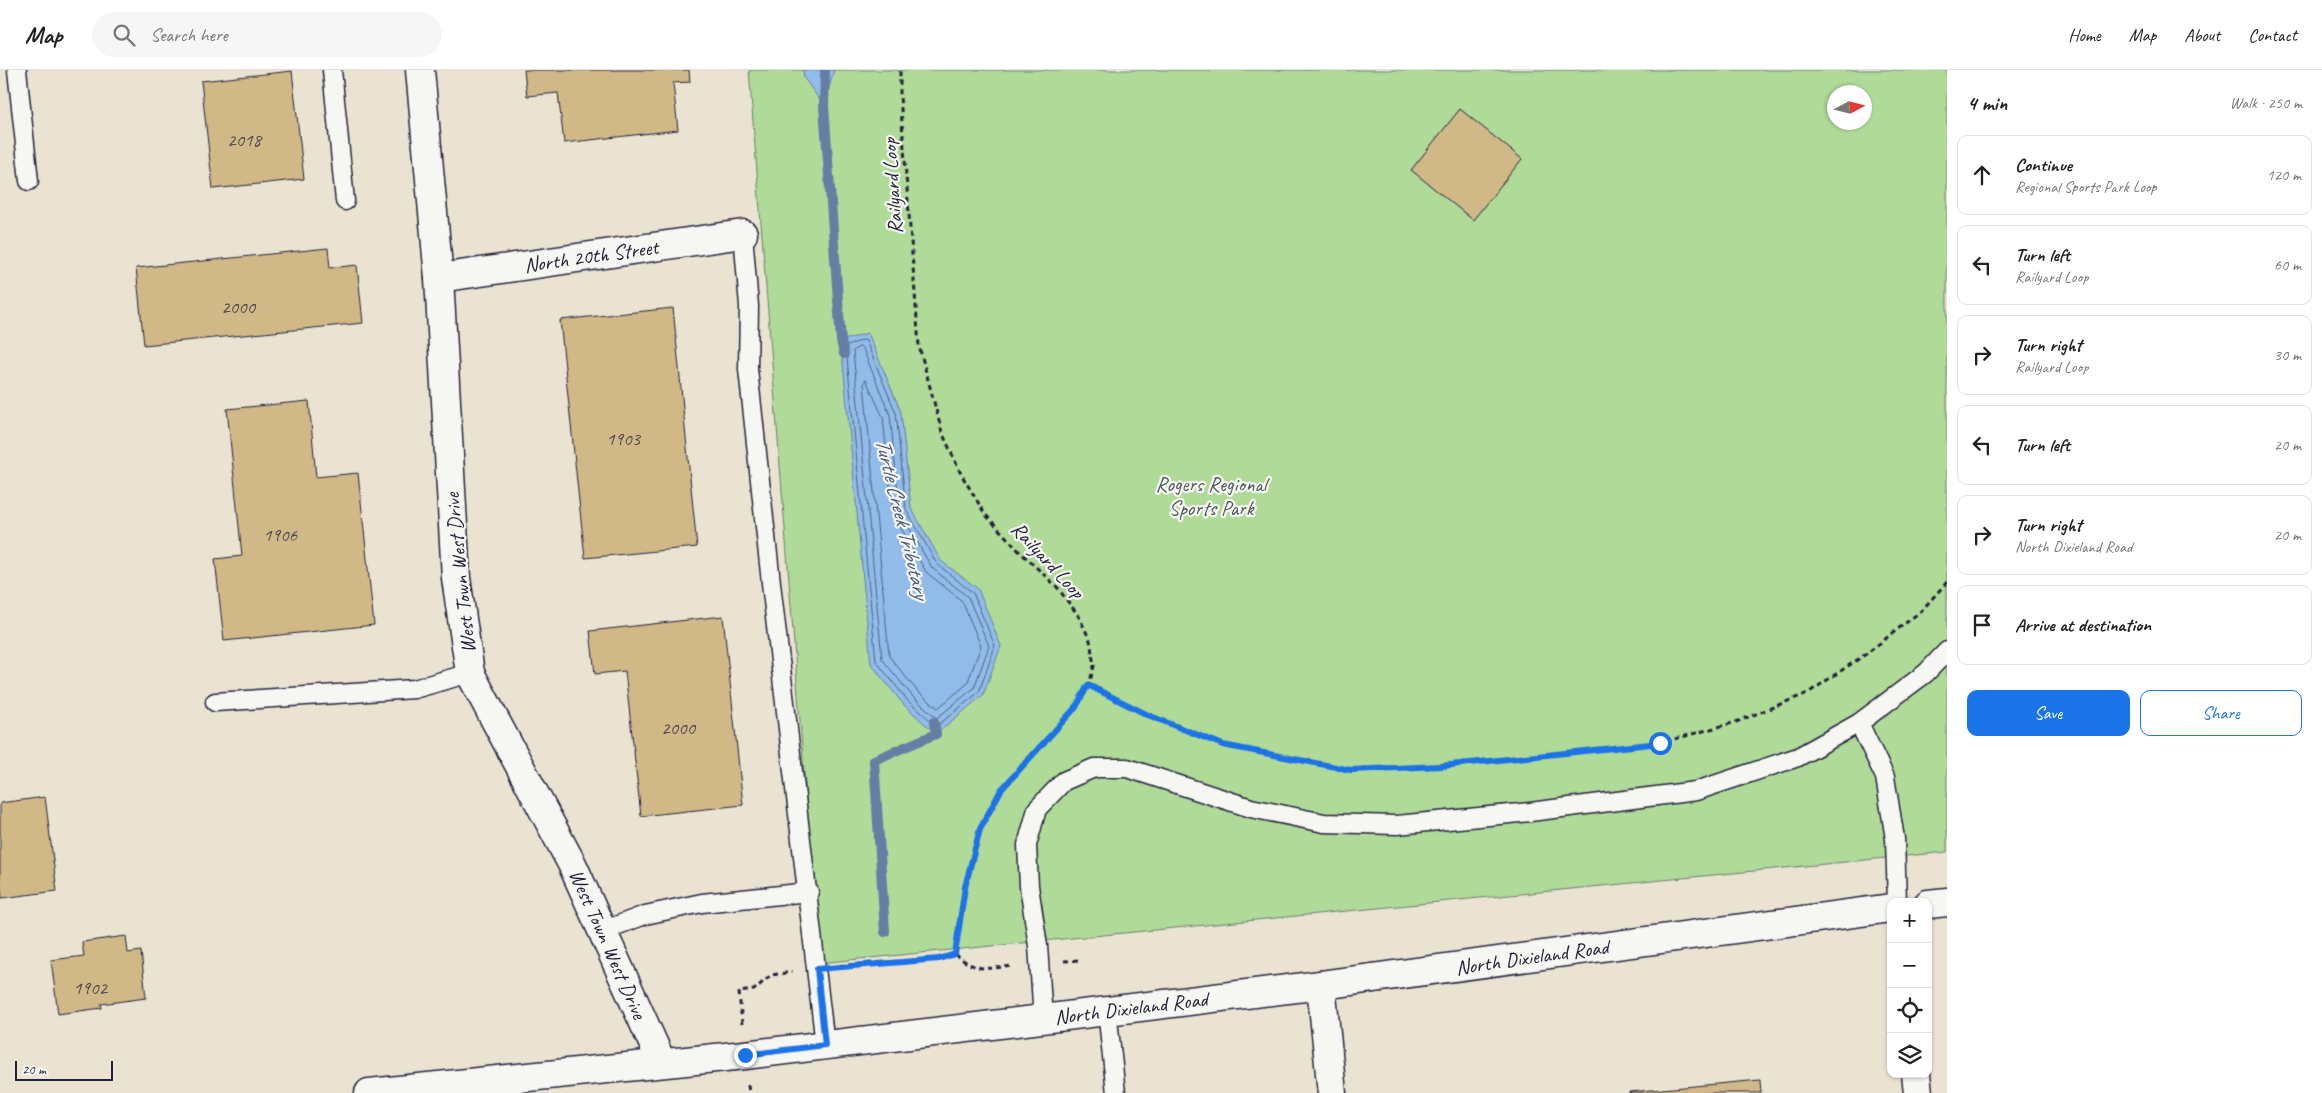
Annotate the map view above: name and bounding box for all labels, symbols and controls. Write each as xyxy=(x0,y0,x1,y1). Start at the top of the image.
search box xyxy=(92,12,442,57)
text: Map xyxy=(25,20,62,50)
icon: search xyxy=(110,21,138,49)
text: Search here xyxy=(150,23,228,47)
text: Home xyxy=(2068,24,2101,46)
text: Map xyxy=(2129,24,2156,46)
text: About xyxy=(2184,24,2220,46)
text: Contact xyxy=(2248,24,2297,46)
north arrow xyxy=(1827,85,1872,130)
text: 4 min xyxy=(1967,90,2007,116)
text: Walk · 250 m xyxy=(2230,93,2302,113)
house number: 2018 xyxy=(227,128,264,152)
street label: Railyard Loop xyxy=(876,136,908,235)
text: Continue xyxy=(2015,153,2072,177)
icon: ahead xyxy=(1968,161,1996,189)
text: 120 m xyxy=(2267,165,2301,185)
text: Regional Sports Park Loop xyxy=(2015,177,2157,197)
street label: North 20th Street xyxy=(522,233,662,278)
text: Turn left xyxy=(2015,243,2070,267)
icon: left xyxy=(1968,251,1996,279)
text: 60 m xyxy=(2274,255,2301,275)
text: Railyard Loop xyxy=(2015,267,2088,287)
house number: 2000 xyxy=(221,295,257,319)
text: Turn right xyxy=(2015,333,2082,357)
icon: right xyxy=(1968,341,1996,369)
text: 30 m xyxy=(2274,345,2301,365)
text: Railyard Loop xyxy=(2015,357,2088,377)
house number: 1903 xyxy=(606,427,642,451)
icon: left xyxy=(1968,431,1996,459)
text: Turn left xyxy=(2015,433,2070,457)
water label: Turtle Creek Tributary xyxy=(869,435,936,605)
text: 20 m xyxy=(2274,435,2301,455)
park label: Rogers Regional Sports Park xyxy=(1155,471,1270,521)
street label: West Town West Drive xyxy=(439,490,481,654)
text: Turn right xyxy=(2015,513,2082,537)
street label: Railyard Loop xyxy=(1006,516,1091,605)
icon: right xyxy=(1968,521,1996,549)
house number: 1906 xyxy=(263,523,299,547)
text: 20 m xyxy=(2274,525,2301,545)
text: North Dixieland Road xyxy=(2015,537,2132,557)
icon: arrive xyxy=(1968,611,1996,639)
text: Arrive at destination xyxy=(2015,613,2151,637)
button: Save xyxy=(1967,690,2130,736)
button: Share xyxy=(2140,690,2302,736)
house number: 2000 xyxy=(661,716,697,740)
route start xyxy=(1649,732,1672,755)
street label: West Town West Drive xyxy=(563,865,653,1024)
map controls xyxy=(1887,898,1932,1078)
button: + xyxy=(1887,898,1932,943)
street label: North Dixieland Road xyxy=(1454,933,1614,981)
button: − xyxy=(1887,943,1932,988)
house number: 1902 xyxy=(73,976,109,1000)
street label: North Dixieland Road xyxy=(1053,985,1213,1030)
button: locate xyxy=(1887,988,1932,1033)
button: layers xyxy=(1887,1033,1932,1078)
route end xyxy=(734,1044,757,1067)
scale bar xyxy=(15,1058,112,1081)
text: 20 m xyxy=(22,1061,46,1078)

